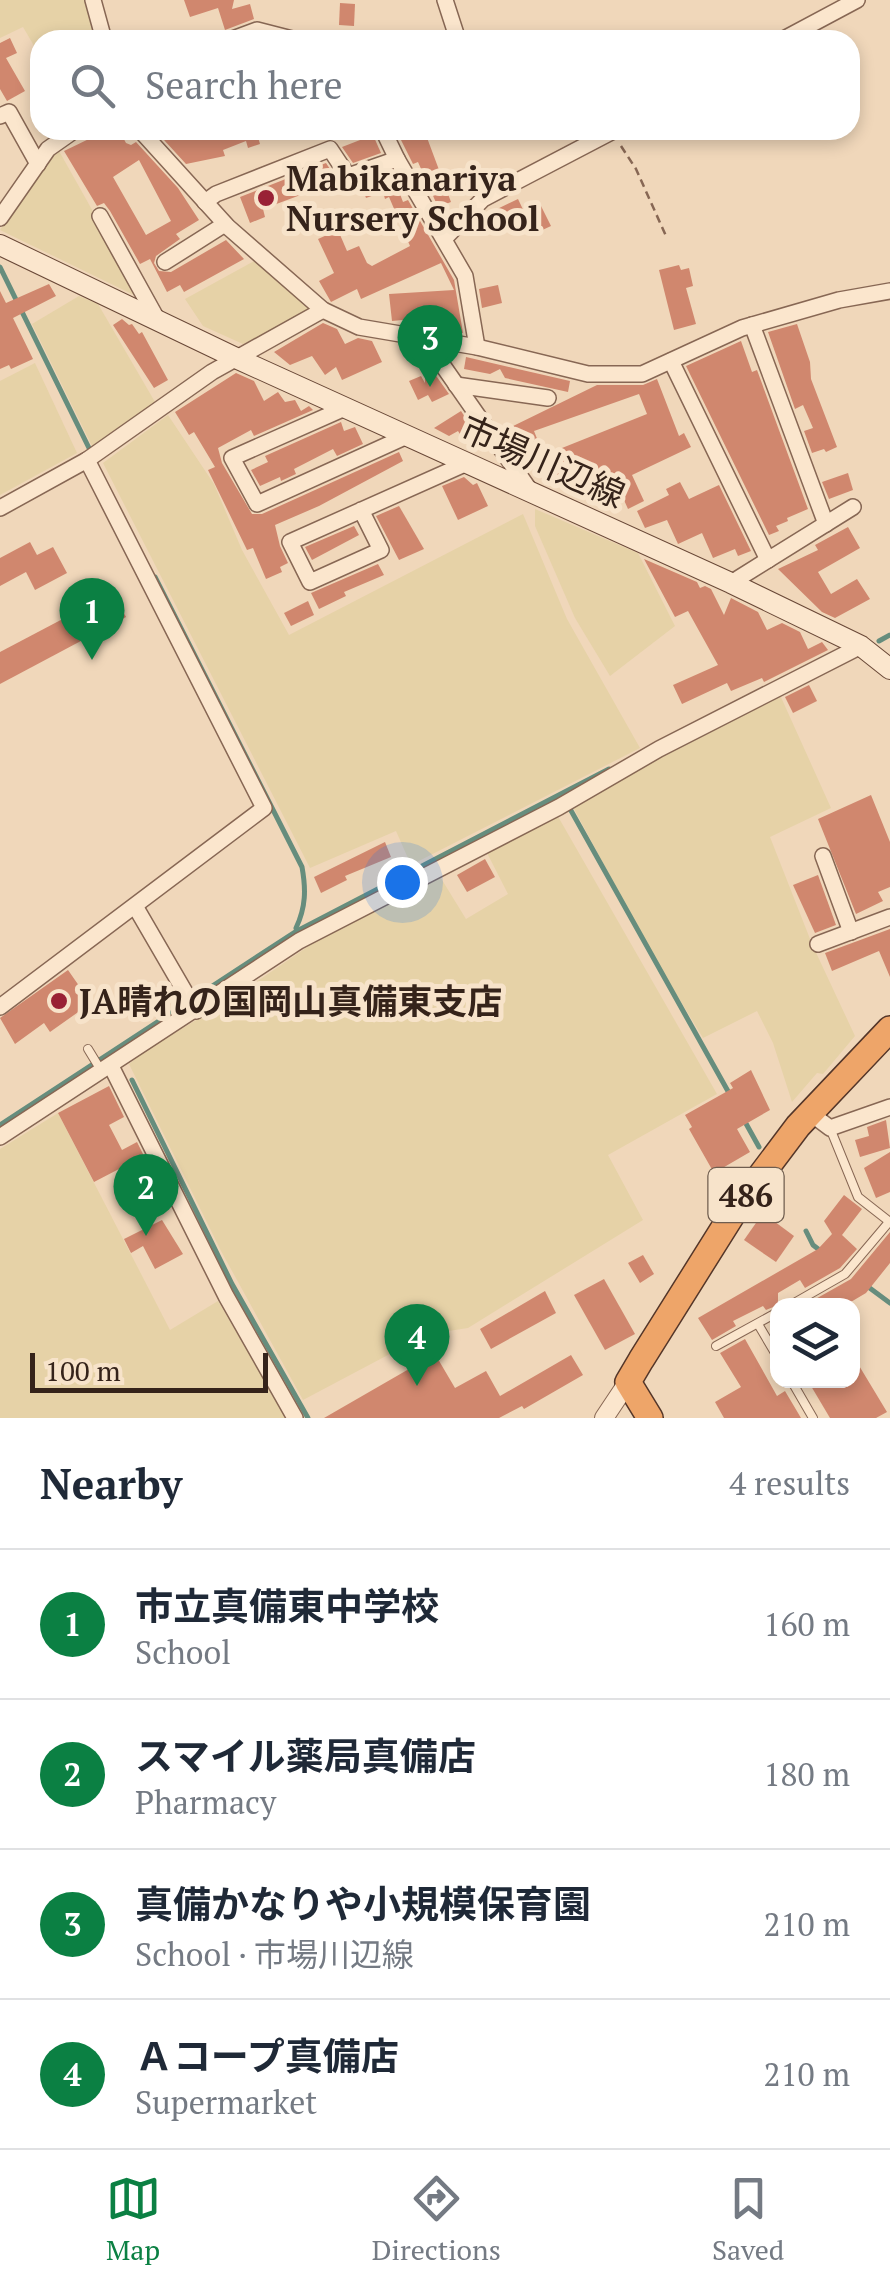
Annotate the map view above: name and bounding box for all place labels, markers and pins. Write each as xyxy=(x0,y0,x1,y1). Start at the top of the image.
place label: Mabikanariya Nursery School xyxy=(286,155,539,241)
marker: Mabikanariya Nursery School xyxy=(255,187,277,209)
pin: 3 xyxy=(398,304,462,387)
pin: 1 xyxy=(59,578,124,660)
place label: JA晴れの国岡山真備東支店 xyxy=(79,978,502,1024)
marker: JA晴れの国岡山真備東支店 xyxy=(48,990,70,1012)
pin: 2 xyxy=(114,1154,178,1236)
pin: 4 xyxy=(384,1304,450,1386)

